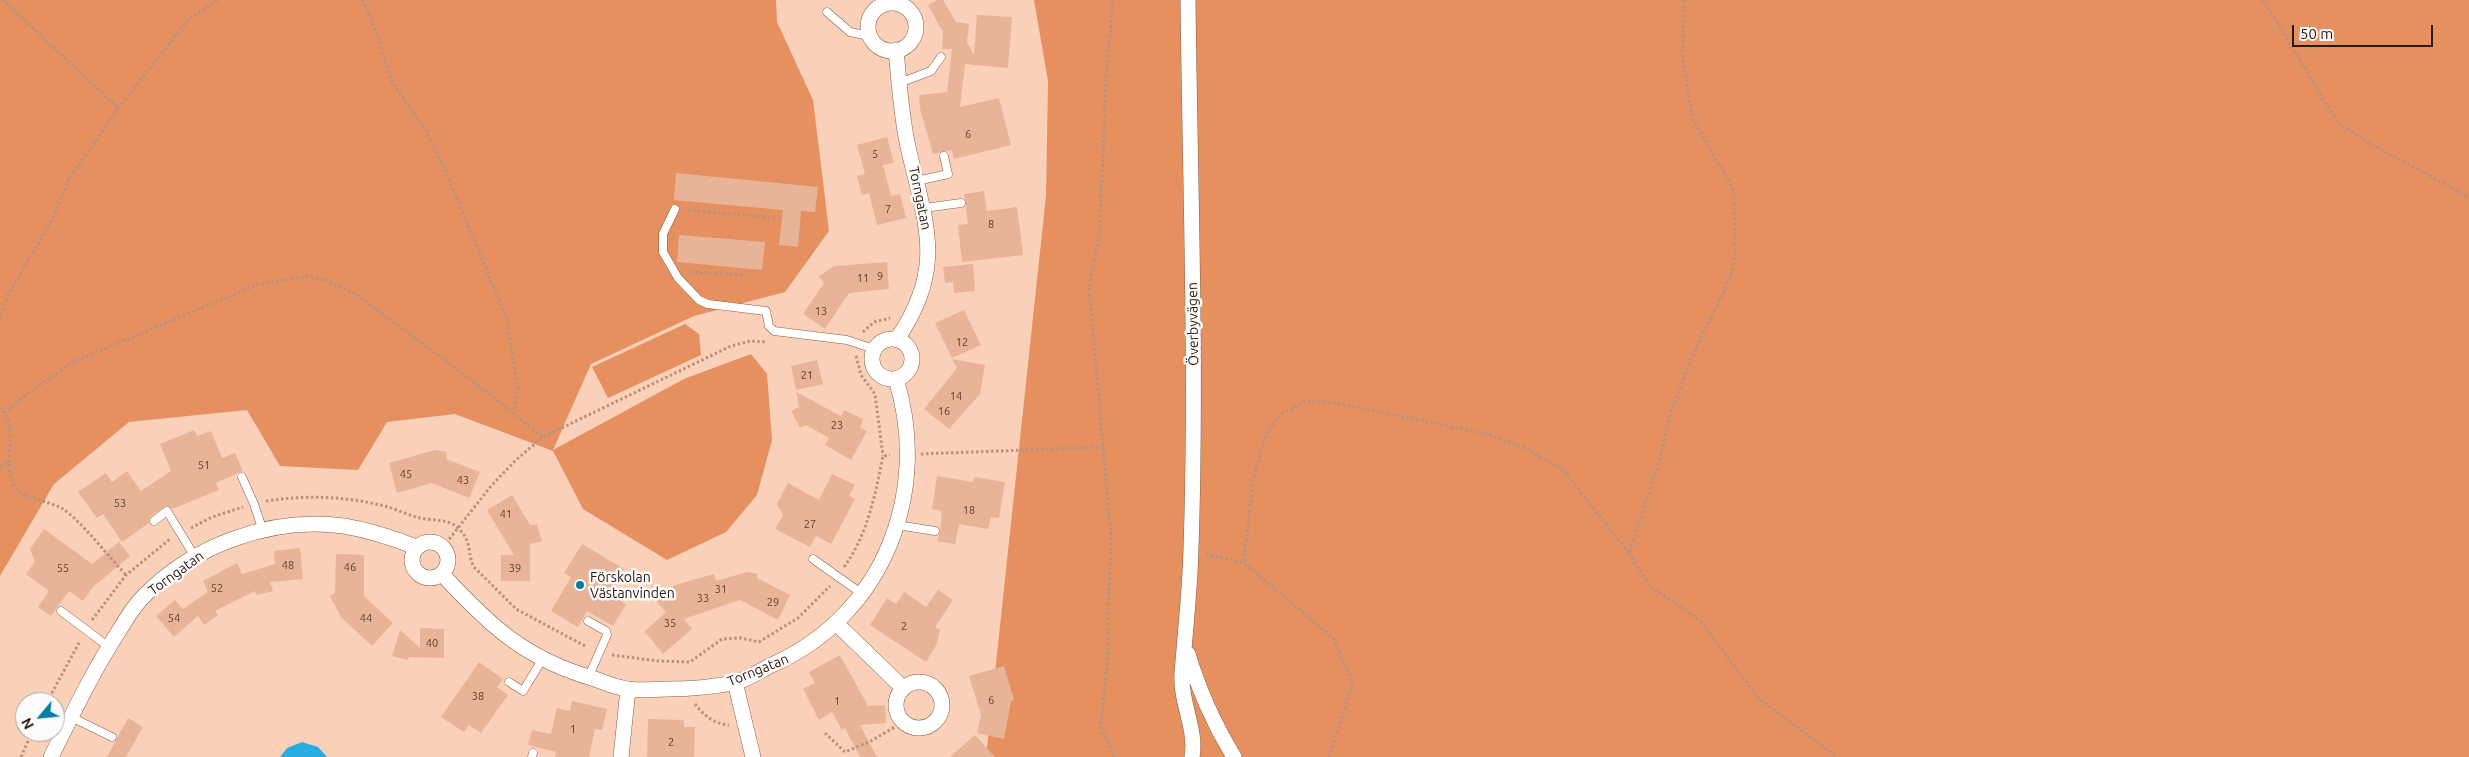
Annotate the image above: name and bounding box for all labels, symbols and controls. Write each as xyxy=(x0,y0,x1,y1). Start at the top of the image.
scale bar xyxy=(2294,15,2435,47)
text: 50 m xyxy=(2300,25,2333,42)
house number: 6 xyxy=(965,127,971,141)
house number: 5 xyxy=(872,147,878,161)
street label: Torngatan xyxy=(905,165,935,231)
house number: 7 xyxy=(885,202,891,216)
house number: 8 xyxy=(988,217,994,231)
house number: 9 xyxy=(877,269,883,283)
house number: 11 xyxy=(857,271,869,285)
street label: Överbyvägen xyxy=(1184,282,1202,366)
house number: 13 xyxy=(815,304,827,318)
house number: 12 xyxy=(956,335,968,349)
house number: 21 xyxy=(801,368,813,382)
house number: 14 xyxy=(950,389,962,403)
house number: 16 xyxy=(938,404,950,418)
house number: 23 xyxy=(831,418,843,432)
house number: 51 xyxy=(198,458,210,472)
house number: 45 xyxy=(400,467,412,481)
house number: 43 xyxy=(457,473,469,487)
house number: 53 xyxy=(114,496,126,510)
house number: 18 xyxy=(963,503,975,517)
house number: 41 xyxy=(500,507,512,521)
house number: 27 xyxy=(804,517,816,531)
street label: Torngatan xyxy=(145,547,207,599)
house number: 48 xyxy=(282,558,294,572)
house number: 46 xyxy=(344,560,356,574)
house number: 55 xyxy=(57,561,69,575)
house number: 39 xyxy=(509,561,521,575)
place label: Förskolan Västanvinden xyxy=(590,569,675,602)
marker: Förskolan Västanvinden xyxy=(574,579,586,591)
house number: 52 xyxy=(211,581,223,595)
house number: 31 xyxy=(715,582,727,596)
house number: 33 xyxy=(697,591,709,605)
house number: 29 xyxy=(767,595,779,609)
house number: 54 xyxy=(168,611,180,625)
house number: 44 xyxy=(360,611,372,625)
house number: 35 xyxy=(664,616,676,630)
house number: 2 xyxy=(901,619,907,633)
house number: 40 xyxy=(426,636,438,650)
street label: Torngatan xyxy=(725,650,791,690)
house number: 38 xyxy=(472,689,484,703)
north arrow xyxy=(15,692,65,742)
house number: 6 xyxy=(988,693,994,707)
house number: 1 xyxy=(834,694,840,708)
text: N xyxy=(18,715,37,732)
house number: 1 xyxy=(570,722,576,736)
house number: 2 xyxy=(668,735,674,749)

